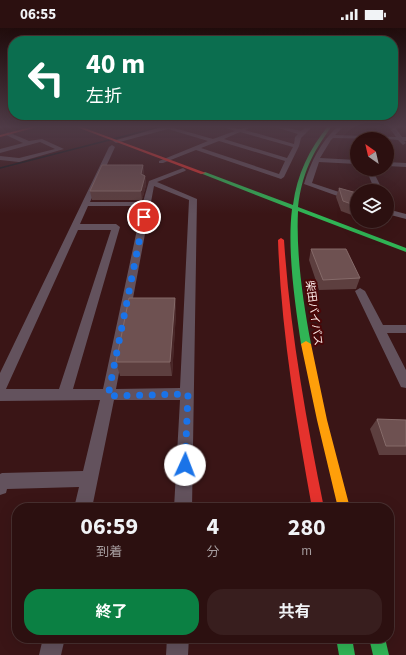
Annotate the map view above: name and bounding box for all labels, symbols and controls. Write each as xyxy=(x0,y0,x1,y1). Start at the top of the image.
text: 06:55 xyxy=(20,4,56,25)
text: 40 m xyxy=(86,44,145,84)
icon: left xyxy=(20,52,72,104)
text: 左折 xyxy=(86,84,122,109)
north arrow xyxy=(350,132,394,176)
map controls xyxy=(350,132,394,228)
button: layers xyxy=(350,184,394,228)
pin xyxy=(127,200,161,234)
icon: arrive xyxy=(133,206,155,228)
street label: 柴田バイパス xyxy=(302,279,326,347)
position arrow xyxy=(164,444,206,486)
text: 06:59 xyxy=(80,509,138,544)
text: 4 xyxy=(207,509,219,544)
text: 280 xyxy=(288,510,326,545)
text: m xyxy=(301,542,312,560)
text: 到着 xyxy=(96,543,122,561)
text: 分 xyxy=(206,543,219,561)
button: 終了 xyxy=(24,589,199,635)
button: 共有 xyxy=(207,589,382,635)

